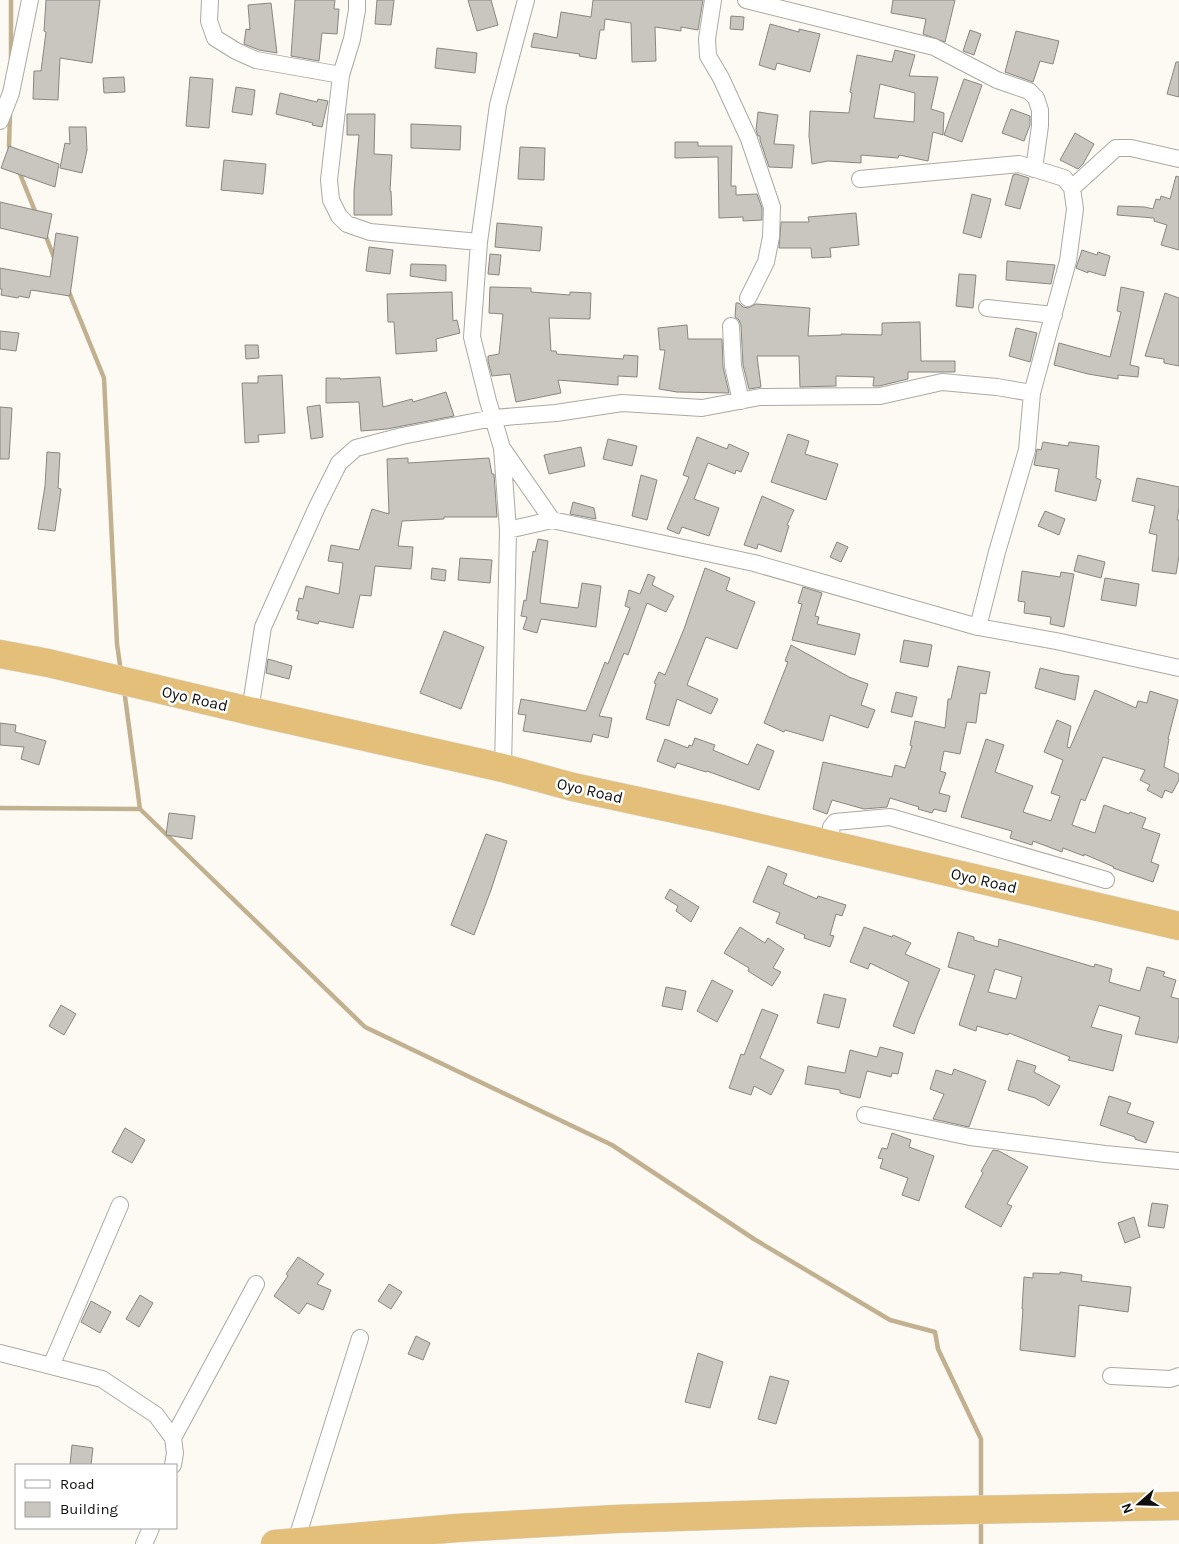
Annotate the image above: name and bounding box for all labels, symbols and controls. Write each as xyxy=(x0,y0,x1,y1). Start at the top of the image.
street label: Oyo Road xyxy=(160,682,230,715)
street label: Oyo Road xyxy=(555,774,625,807)
street label: Oyo Road xyxy=(949,864,1019,897)
legend xyxy=(15,1464,178,1529)
text: Road xyxy=(60,1475,95,1493)
north arrow xyxy=(1114,1479,1164,1529)
text: Building xyxy=(60,1500,118,1518)
text: N xyxy=(1118,1501,1137,1516)

